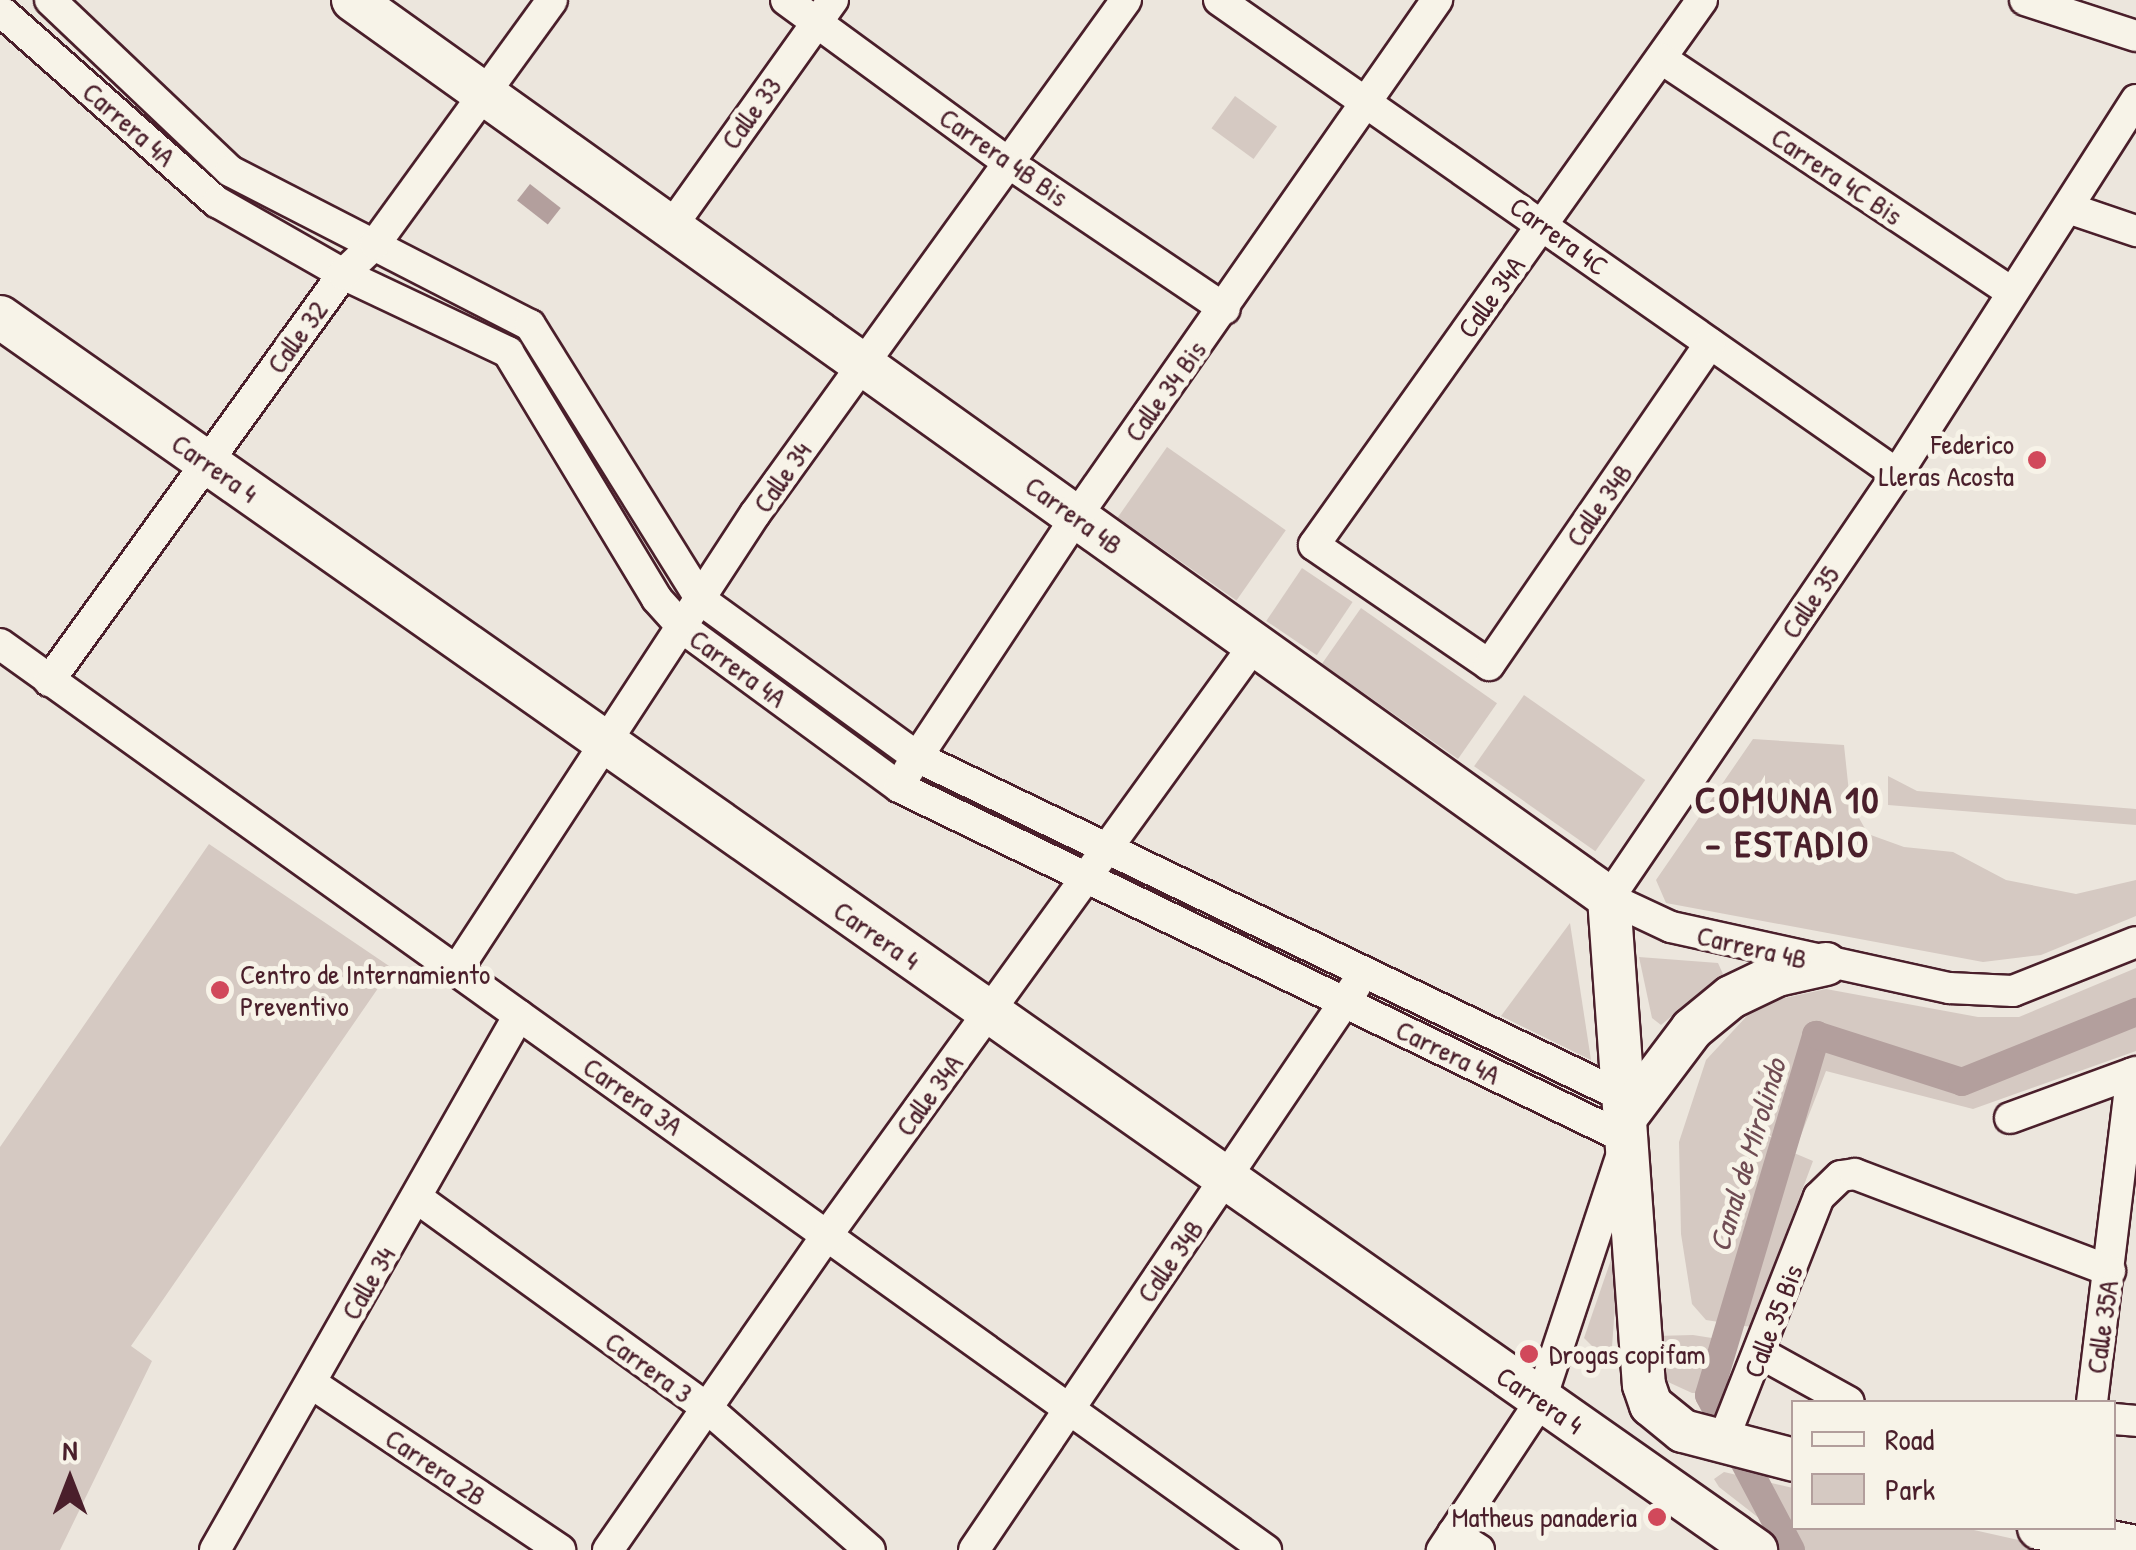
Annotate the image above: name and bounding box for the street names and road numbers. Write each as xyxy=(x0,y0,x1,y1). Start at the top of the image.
street label: Calle 33 xyxy=(714,70,788,156)
street label: Carrera 4A xyxy=(76,75,182,173)
street label: Carrera 4B Bis xyxy=(933,100,1075,214)
street label: Carrera 4C Bis xyxy=(1765,120,1909,232)
street label: Carrera 4C xyxy=(1503,189,1615,283)
street label: Calle 34A xyxy=(1450,250,1532,344)
street label: Calle 32 xyxy=(259,294,335,380)
street label: Calle 34 Bis xyxy=(1117,334,1213,448)
street label: Carrera 4 xyxy=(165,426,265,510)
street label: Calle 34 xyxy=(746,435,818,519)
street label: Calle 34B xyxy=(1559,457,1639,553)
street label: Carrera 4B xyxy=(1019,469,1129,561)
street label: Calle 35 xyxy=(1774,559,1846,645)
street label: Carrera 4A xyxy=(683,622,793,714)
street label: Carrera 4 xyxy=(827,893,927,977)
street label: Carrera 4B xyxy=(1694,918,1810,976)
street label: Carrera 4A xyxy=(1391,1012,1505,1092)
street label: Calle 34A xyxy=(888,1048,970,1142)
street label: Carrera 3A xyxy=(577,1050,689,1142)
street label: Calle 34B xyxy=(1130,1213,1210,1309)
street label: Calle 34 xyxy=(334,1240,402,1326)
street label: Calle 35 Bis xyxy=(1736,1260,1810,1382)
street label: Calle 35A xyxy=(2079,1278,2125,1376)
street label: Carrera 3 xyxy=(599,1324,699,1410)
street label: Carrera 4 xyxy=(1490,1359,1590,1441)
street label: Carrera 2B xyxy=(379,1421,493,1513)

